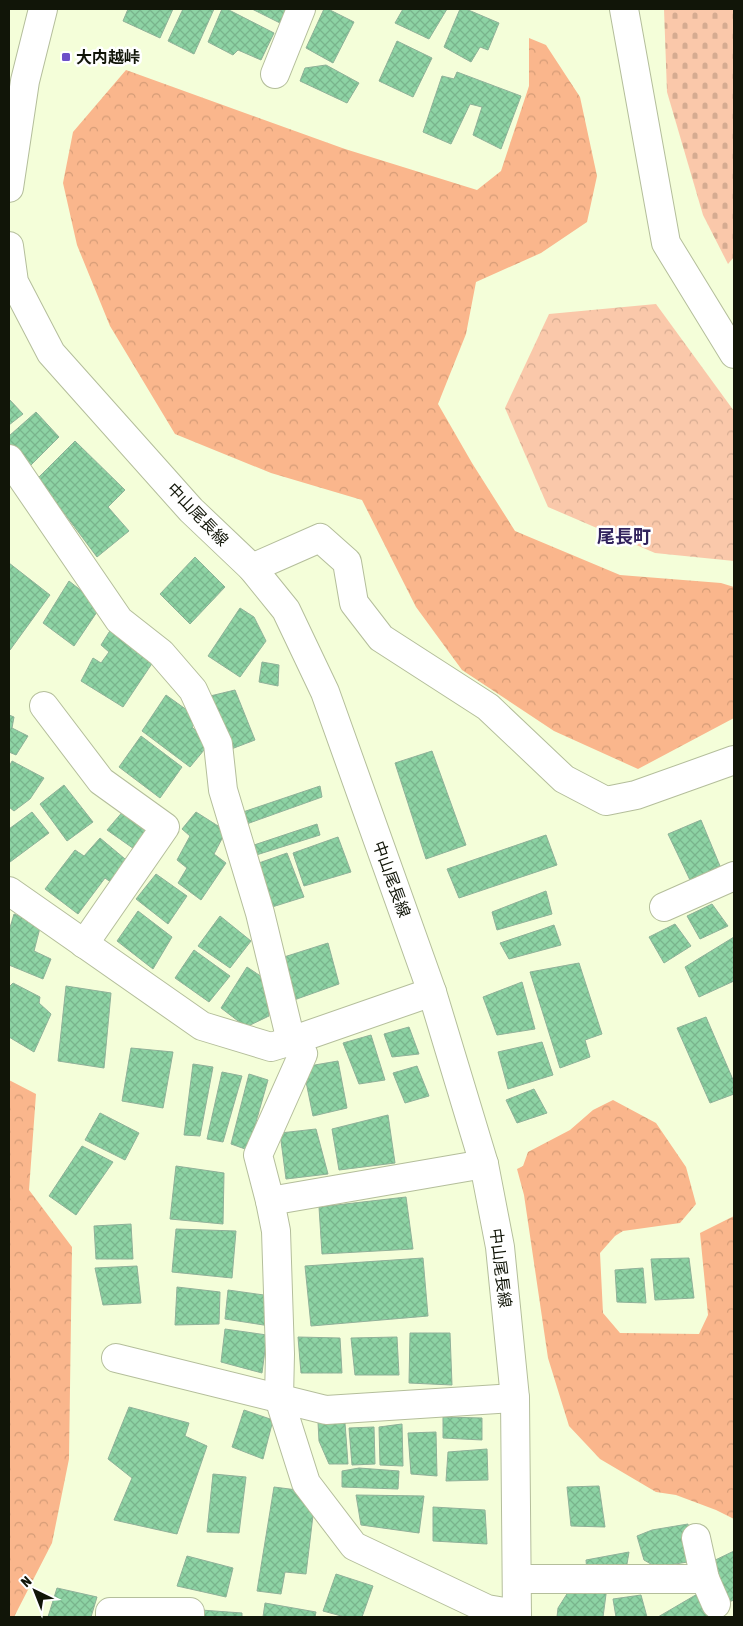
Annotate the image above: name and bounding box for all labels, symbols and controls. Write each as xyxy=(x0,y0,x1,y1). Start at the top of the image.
place label: 大内越峠 xyxy=(76,48,140,66)
marker: 大内越峠 xyxy=(60,51,72,63)
street label: 中山尾長線 xyxy=(164,479,232,549)
district label: 尾長町 xyxy=(597,526,651,547)
street label: 中山尾長線 xyxy=(370,838,414,920)
street label: 中山尾長線 xyxy=(487,1227,515,1309)
north arrow xyxy=(10,1566,60,1616)
text: N xyxy=(18,1573,35,1590)

